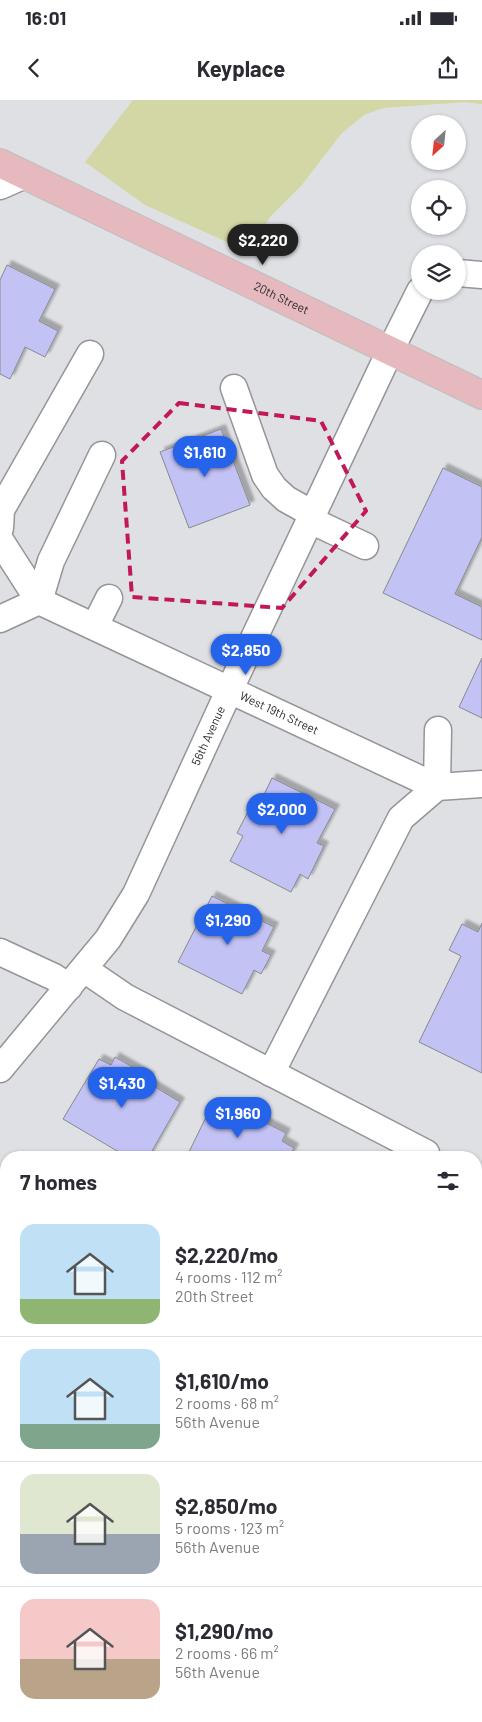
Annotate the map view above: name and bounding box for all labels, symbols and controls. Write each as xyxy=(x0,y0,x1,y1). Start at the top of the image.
text: 16:01 xyxy=(25,6,66,29)
icon: back xyxy=(20,54,48,82)
icon: share xyxy=(434,54,462,82)
text: Keyplace xyxy=(197,55,285,81)
north arrow xyxy=(411,115,466,170)
map controls xyxy=(411,115,466,300)
button: locate xyxy=(411,180,466,235)
pin: $2,220 xyxy=(222,224,304,266)
text: $2,220 xyxy=(238,230,288,249)
button: layers xyxy=(411,245,466,300)
street label: 20th Street xyxy=(252,278,311,317)
pin: $1,610 xyxy=(164,436,246,478)
text: $1,610 xyxy=(184,442,226,461)
pin: $2,850 xyxy=(205,634,287,676)
text: $2,850 xyxy=(222,640,270,659)
street label: West 19th Street xyxy=(238,688,321,737)
street label: 56th Avenue xyxy=(188,703,227,767)
pin: $2,000 xyxy=(241,792,323,835)
text: $2,000 xyxy=(257,799,307,818)
pin: $1,290 xyxy=(187,904,269,946)
text: $1,290 xyxy=(205,910,251,929)
pin: $1,430 xyxy=(81,1066,163,1109)
text: $1,430 xyxy=(99,1073,145,1092)
pin: $1,960 xyxy=(197,1096,279,1139)
text: $1,960 xyxy=(215,1103,261,1122)
icon: filters xyxy=(434,1167,462,1195)
text: 7 homes xyxy=(20,1169,97,1194)
text: $2,220/mo xyxy=(175,1242,278,1267)
icon: home xyxy=(60,1244,120,1304)
text: 4 rooms · 112 m² xyxy=(175,1267,282,1286)
text: 20th Street xyxy=(175,1286,254,1305)
text: $1,610/mo xyxy=(175,1368,269,1393)
icon: home xyxy=(60,1369,120,1429)
text: 2 rooms · 68 m² xyxy=(175,1393,279,1412)
text: 56th Avenue xyxy=(175,1412,260,1431)
text: $2,850/mo xyxy=(175,1493,277,1518)
icon: home xyxy=(60,1494,120,1554)
text: 5 rooms · 123 m² xyxy=(175,1518,284,1537)
text: 56th Avenue xyxy=(175,1537,260,1556)
text: $1,290/mo xyxy=(175,1618,273,1643)
icon: home xyxy=(60,1619,120,1679)
text: 2 rooms · 66 m² xyxy=(175,1643,279,1662)
text: 56th Avenue xyxy=(175,1662,260,1681)

